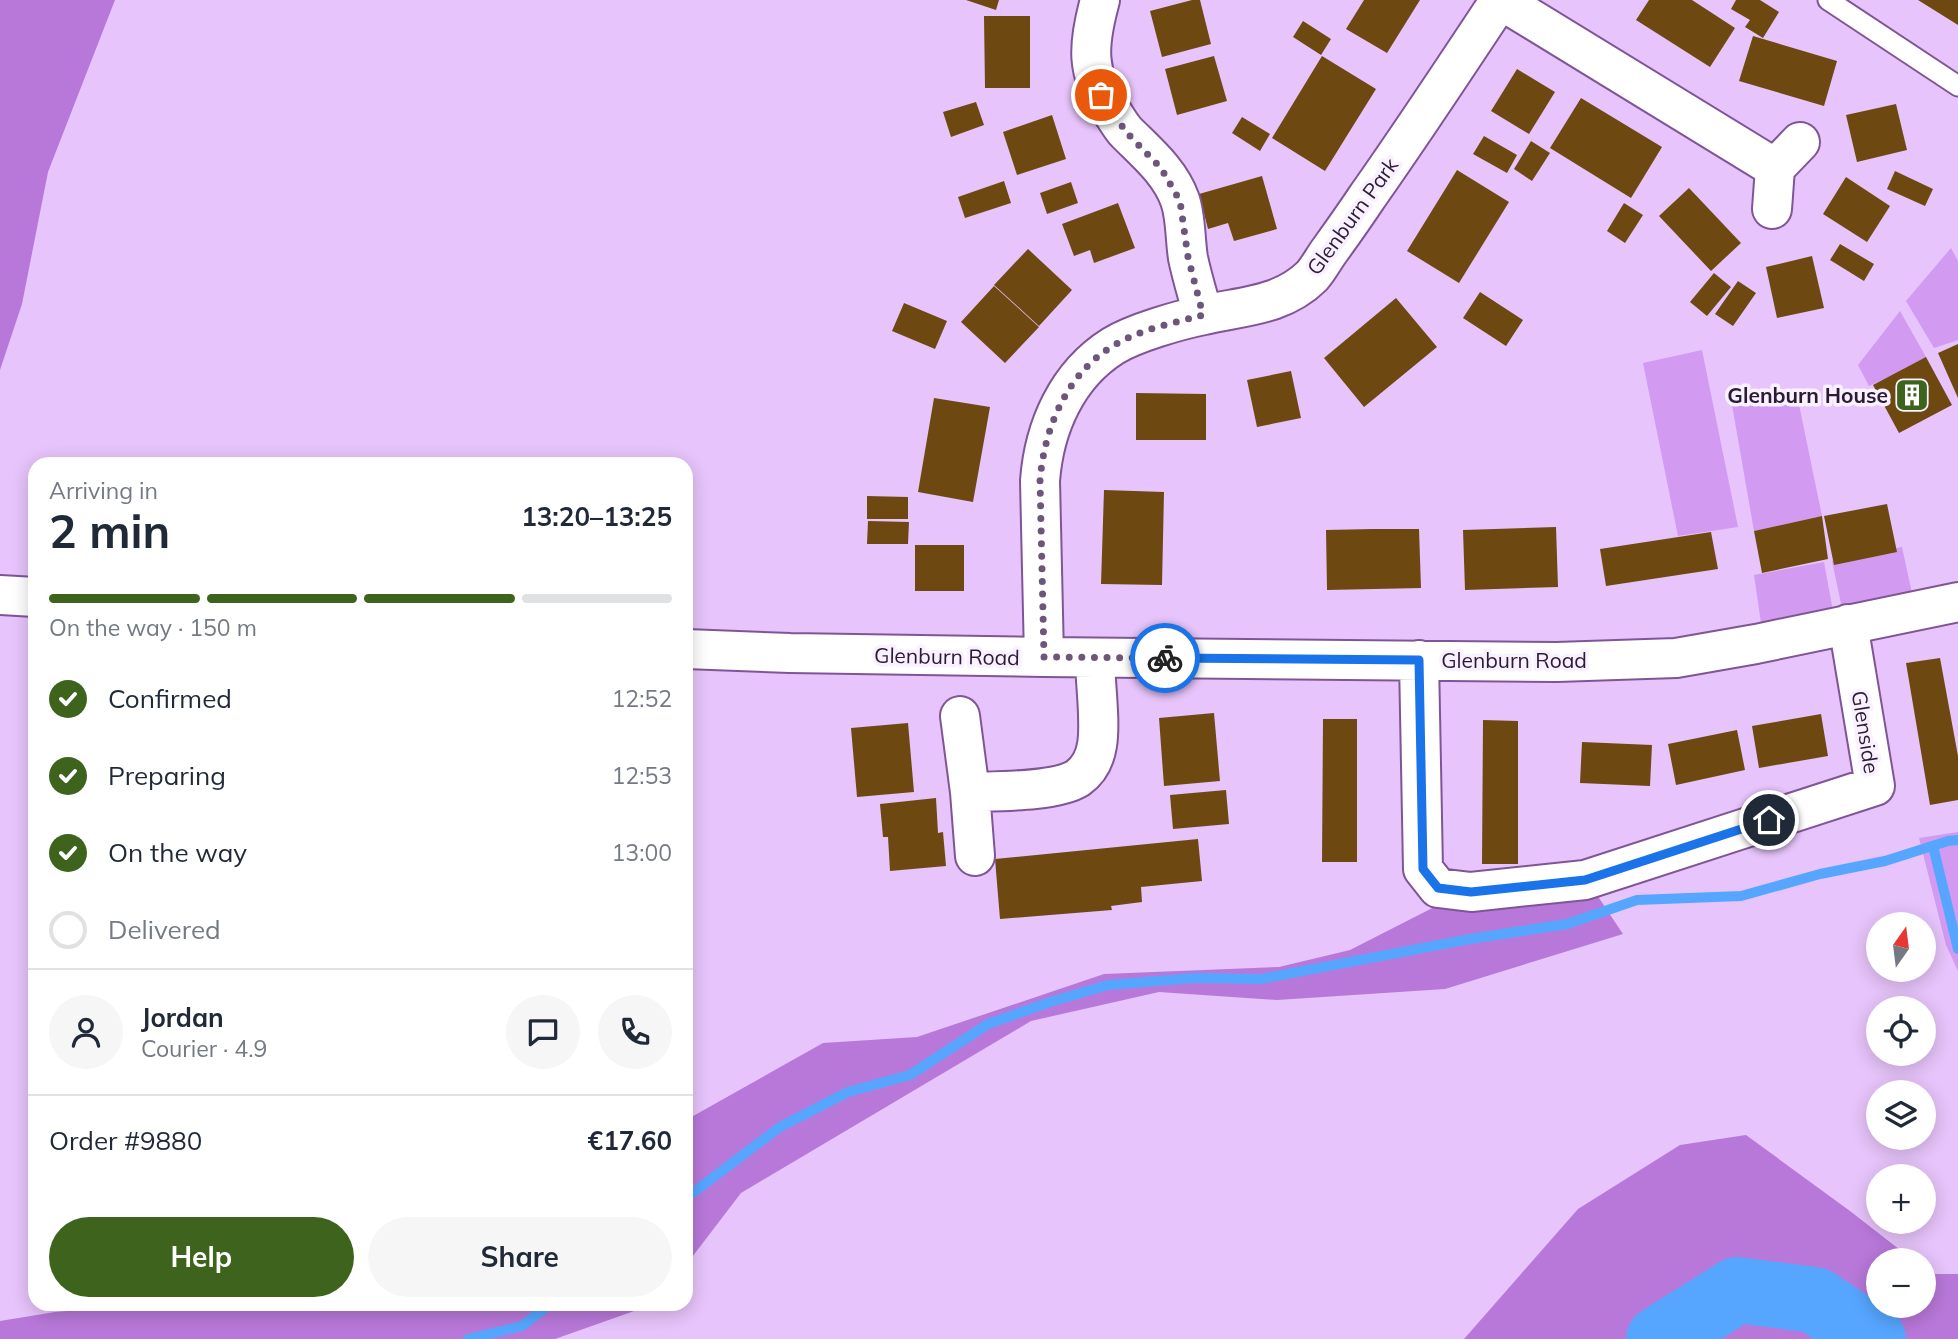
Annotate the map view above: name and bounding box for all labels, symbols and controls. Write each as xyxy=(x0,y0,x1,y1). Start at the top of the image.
pin xyxy=(1071,65,1131,125)
icon: bag xyxy=(1082,76,1120,114)
street label: Glenburn Park xyxy=(1301,152,1403,280)
building icon: Glenburn House xyxy=(1893,376,1931,414)
place label: Glenburn House xyxy=(1727,382,1888,408)
text: Arriving in xyxy=(49,476,158,505)
text: 13:20–13:25 xyxy=(521,500,672,533)
text: 2 min xyxy=(49,502,170,560)
text: On the way · 150 m xyxy=(49,613,257,642)
courier xyxy=(1130,623,1200,693)
icon: bike xyxy=(1146,639,1184,677)
street label: Glenburn Road xyxy=(874,642,1020,670)
street label: Glenburn Road xyxy=(1441,647,1587,673)
icon: check xyxy=(49,680,87,718)
text: Confirmed xyxy=(108,682,232,715)
text: 12:52 xyxy=(612,684,672,713)
street label: Glenside xyxy=(1847,689,1885,775)
icon: check xyxy=(49,757,87,795)
text: Preparing xyxy=(108,759,226,792)
text: 12:53 xyxy=(612,761,672,790)
pin xyxy=(1739,790,1799,850)
icon: home xyxy=(1750,801,1788,839)
icon: check xyxy=(49,834,87,872)
text: On the way xyxy=(108,836,247,869)
text: 13:00 xyxy=(612,838,672,867)
north arrow xyxy=(1866,912,1936,982)
map controls xyxy=(1866,912,1936,1318)
text: Delivered xyxy=(108,913,221,946)
button: person xyxy=(49,995,123,1069)
button: chat xyxy=(506,995,580,1069)
button: phone xyxy=(598,995,672,1069)
button: locate xyxy=(1866,996,1936,1066)
text: Jordan xyxy=(141,1001,224,1034)
text: Courier · 4.9 xyxy=(141,1034,267,1063)
button: layers xyxy=(1866,1080,1936,1150)
text: Order #9880 xyxy=(49,1124,202,1157)
text: €17.60 xyxy=(588,1124,672,1157)
button: + xyxy=(1866,1164,1936,1234)
button: Help xyxy=(49,1217,354,1297)
button: Share xyxy=(368,1217,672,1297)
button: − xyxy=(1866,1248,1936,1318)

